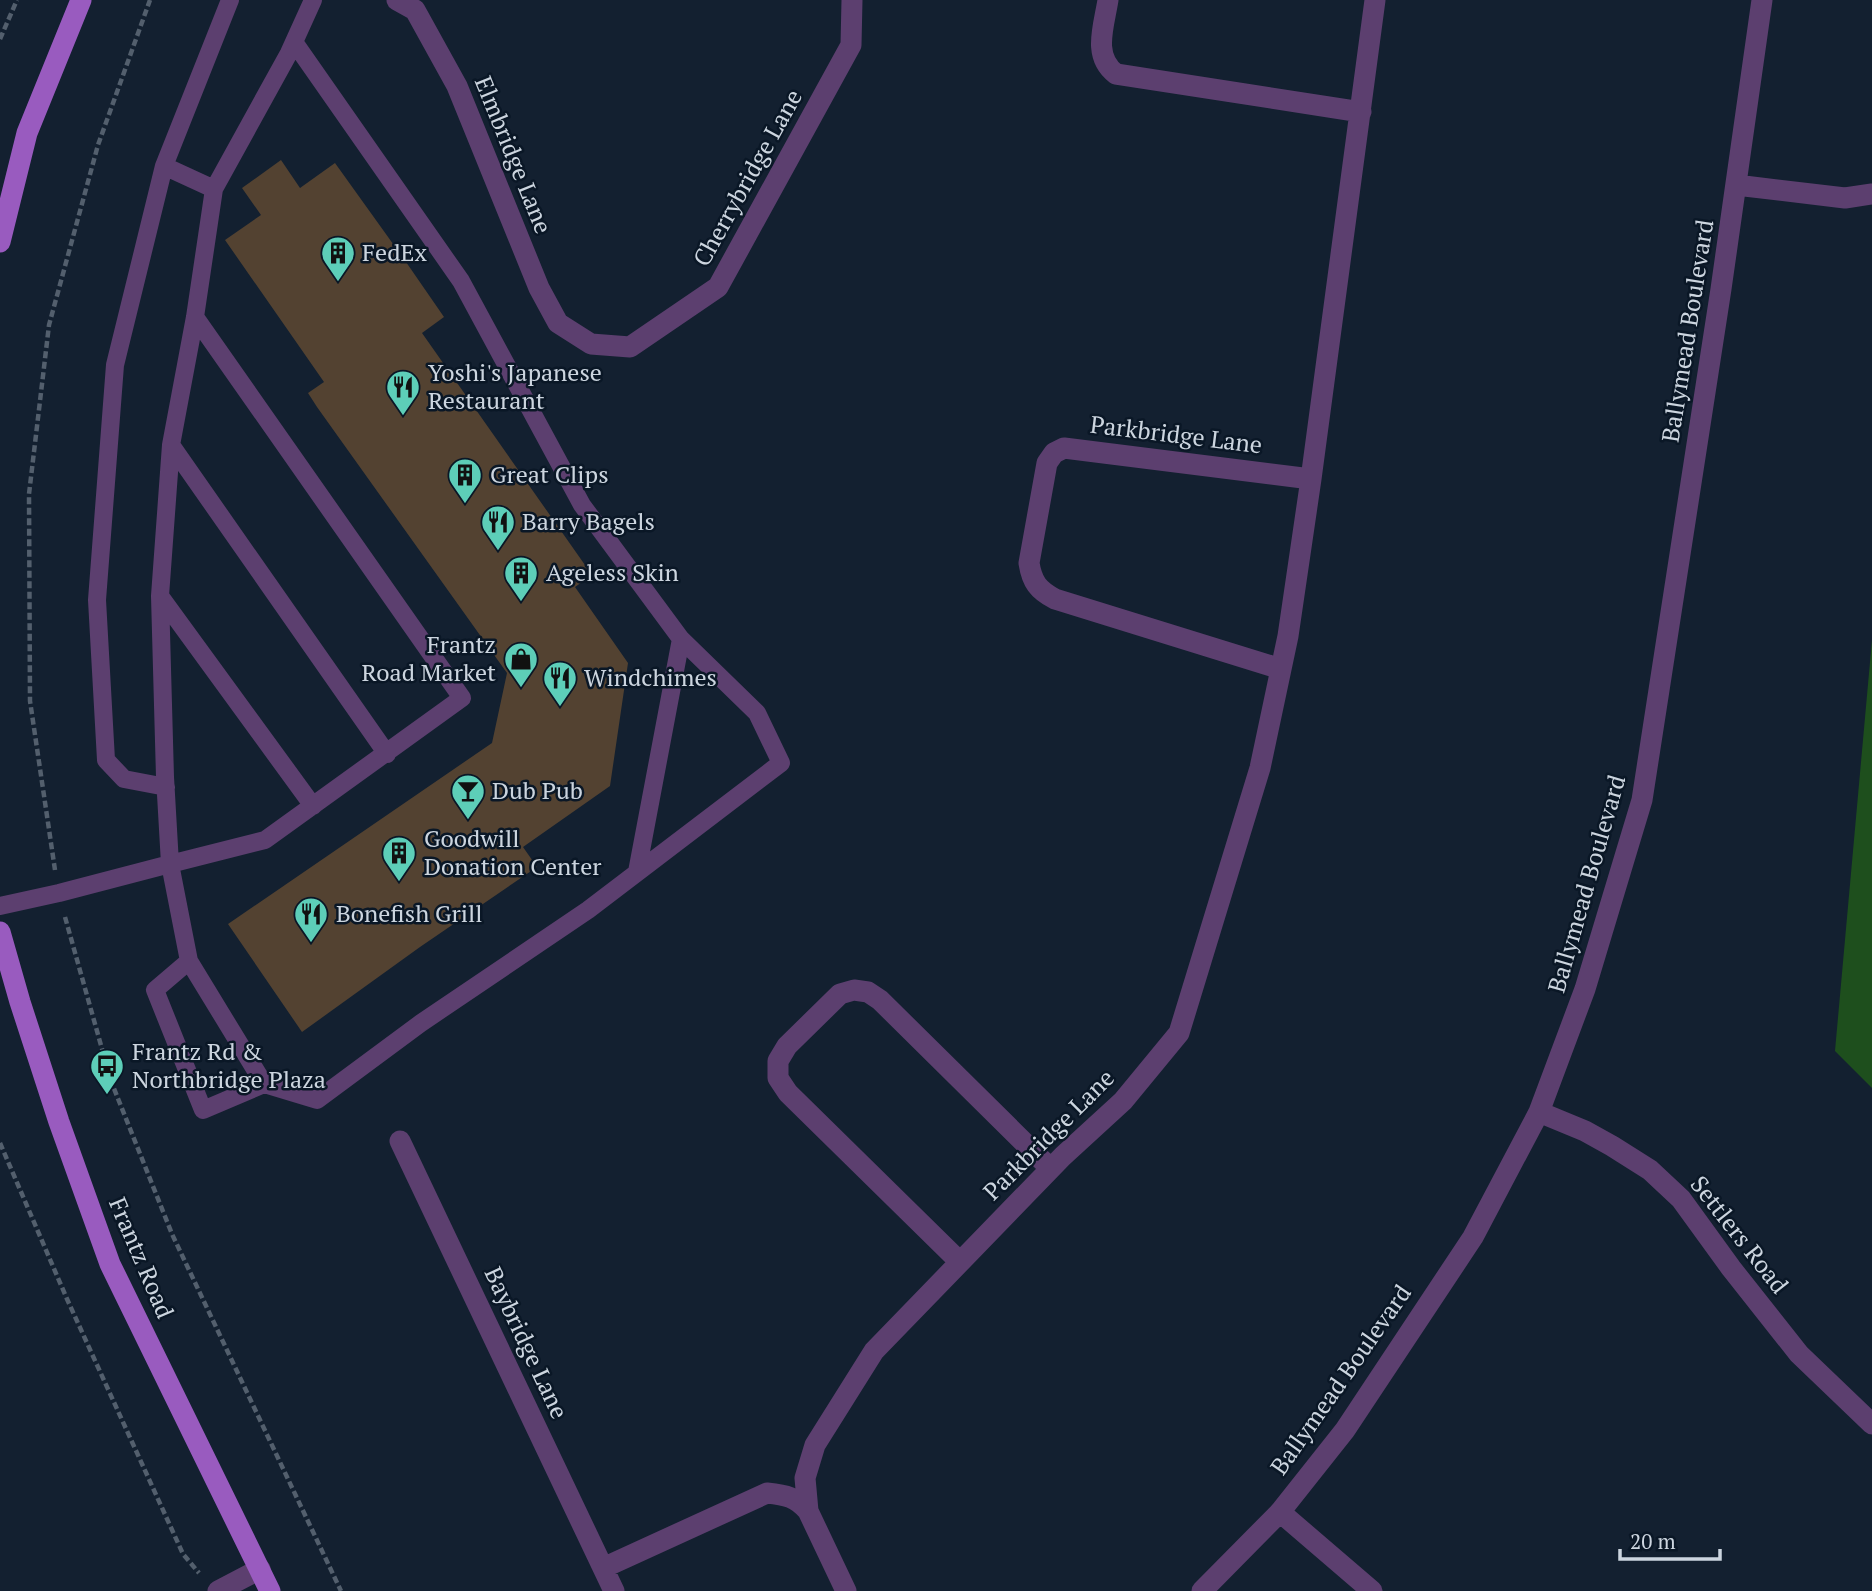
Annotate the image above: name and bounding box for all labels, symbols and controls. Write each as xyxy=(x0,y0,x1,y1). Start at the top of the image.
street label: Elmbridge Lane xyxy=(468,71,560,238)
street label: Cherrybridge Lane xyxy=(685,83,809,272)
street label: Ballymead Boulevard xyxy=(1654,217,1720,444)
building icon: FedEx xyxy=(319,234,357,283)
place label: FedEx xyxy=(362,236,427,268)
place label: Yoshi's Japanese Restaurant xyxy=(428,356,602,416)
restaurant icon: Yoshi's Japanese Restaurant xyxy=(384,368,422,417)
street label: Parkbridge Lane xyxy=(1088,408,1264,460)
building icon: Great Clips xyxy=(446,456,484,505)
place label: Great Clips xyxy=(490,458,609,490)
restaurant icon: Barry Bagels xyxy=(479,503,517,552)
place label: Barry Bagels xyxy=(522,505,655,537)
building icon: Ageless Skin xyxy=(502,554,540,603)
place label: Ageless Skin xyxy=(546,556,679,588)
place label: Frantz Road Market xyxy=(361,628,496,688)
shop icon: Frantz Road Market xyxy=(502,640,540,689)
restaurant icon: Windchimes xyxy=(541,659,579,708)
place label: Windchimes xyxy=(584,661,717,693)
street label: Ballymead Boulevard xyxy=(1540,771,1632,996)
bar icon: Dub Pub xyxy=(449,772,487,821)
place label: Dub Pub xyxy=(492,774,583,806)
place label: Goodwill Donation Center xyxy=(424,822,602,882)
building icon: Goodwill Donation Center xyxy=(380,834,418,883)
restaurant icon: Bonefish Grill xyxy=(292,895,330,944)
place label: Bonefish Grill xyxy=(336,897,482,929)
place label: Frantz Rd & Northbridge Plaza xyxy=(132,1035,326,1095)
bus stop icon: Frantz Rd & Northbridge Plaza xyxy=(88,1047,126,1096)
street label: Parkbridge Lane xyxy=(976,1062,1121,1207)
street label: Settlers Road xyxy=(1684,1169,1796,1300)
street label: Frantz Road xyxy=(102,1192,182,1323)
street label: Baybridge Lane xyxy=(478,1261,576,1424)
street label: Ballymead Boulevard xyxy=(1263,1278,1418,1481)
scale bar xyxy=(1620,1518,1720,1562)
text: 20 m xyxy=(1630,1527,1676,1555)

